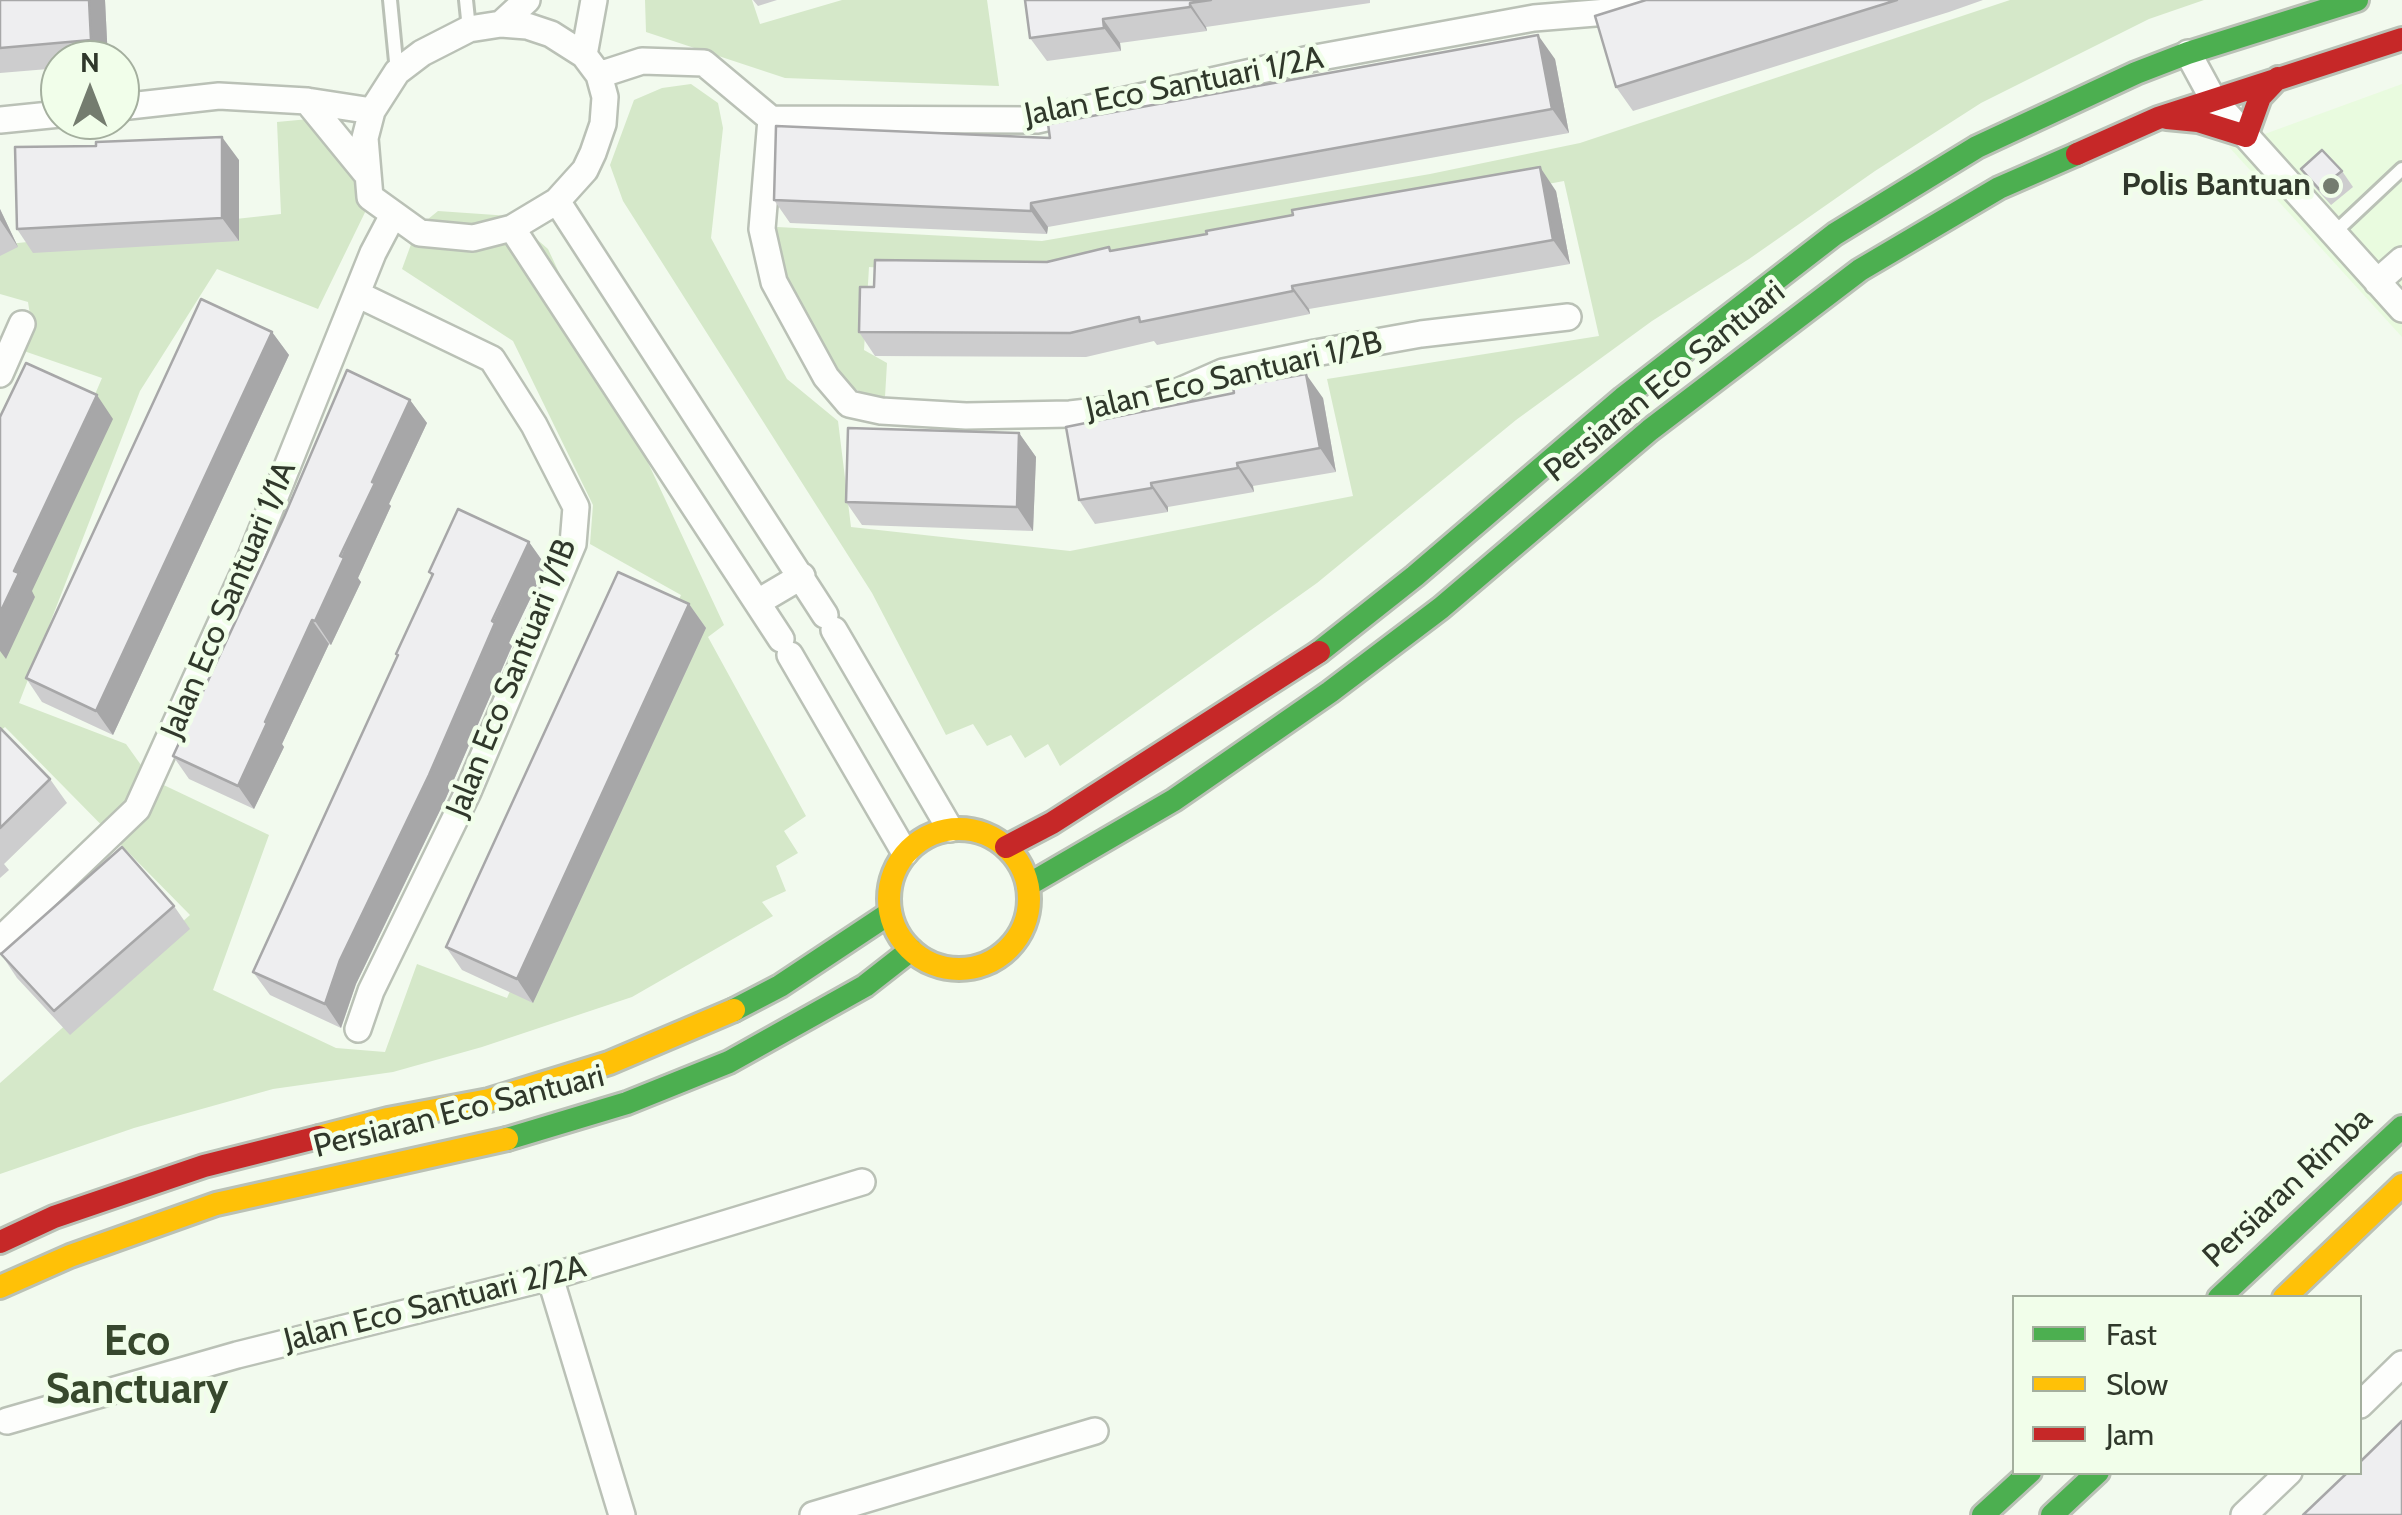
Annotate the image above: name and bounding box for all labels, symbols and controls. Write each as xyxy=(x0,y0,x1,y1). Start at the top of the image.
street label: Jalan Eco Santuari 1/2A xyxy=(1021,39,1327,135)
north arrow xyxy=(40,40,140,140)
text: N xyxy=(80,45,100,79)
place label: Polis Bantuan xyxy=(2122,167,2311,205)
marker: Polis Bantuan xyxy=(2320,175,2342,197)
street label: Persiaran Eco Santuari xyxy=(1537,273,1793,491)
street label: Jalan Eco Santuari 1/2B xyxy=(1082,323,1386,429)
street label: Jalan Eco Santuari 1/1A xyxy=(153,456,305,744)
street label: Jalan Eco Santuari 1/1B xyxy=(439,533,585,823)
street label: Persiaran Eco Santuari xyxy=(310,1057,608,1167)
street label: Persiaran Rimba xyxy=(2195,1100,2381,1276)
street label: Jalan Eco Santuari 2/2A xyxy=(280,1248,590,1360)
legend xyxy=(2012,1295,2362,1475)
text: Fast xyxy=(2106,1316,2157,1353)
district label: Eco Sanctuary xyxy=(46,1318,228,1416)
text: Slow xyxy=(2106,1366,2168,1403)
text: Jam xyxy=(2106,1416,2154,1453)

